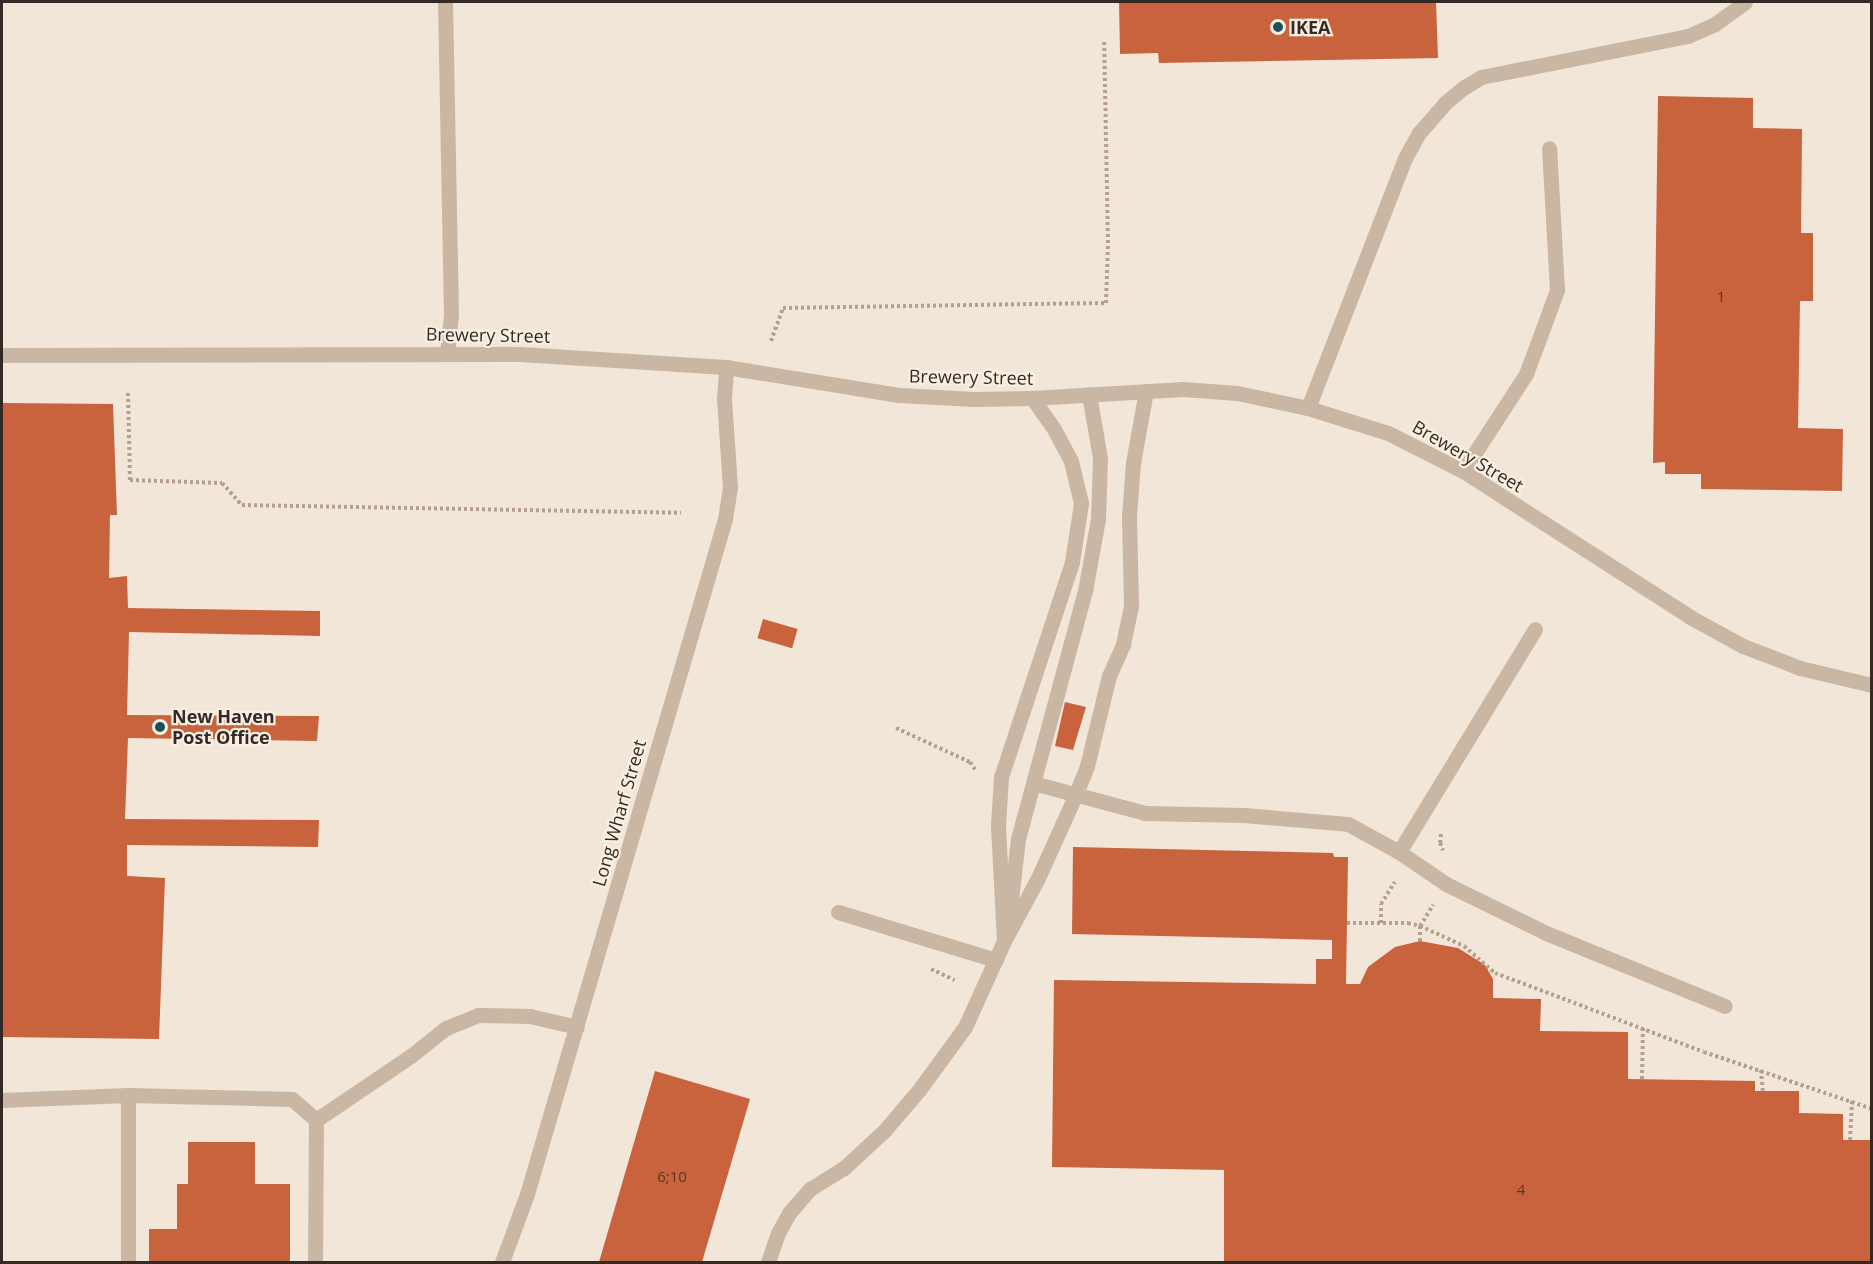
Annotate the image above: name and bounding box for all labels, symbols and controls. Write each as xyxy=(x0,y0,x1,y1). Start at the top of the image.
place label: IKEA xyxy=(1290,16,1330,38)
marker: IKEA xyxy=(1271,20,1285,34)
house number: 1 xyxy=(1717,288,1725,306)
street label: Brewery Street xyxy=(426,323,550,347)
street label: Brewery Street xyxy=(909,365,1033,389)
street label: Brewery Street xyxy=(1409,416,1527,496)
place label: New Haven Post Office xyxy=(172,706,275,748)
marker: New Haven Post Office xyxy=(153,720,167,734)
street label: Long Wharf Street xyxy=(588,737,650,889)
house number: 6;10 xyxy=(657,1168,687,1186)
house number: 4 xyxy=(1517,1181,1525,1199)

